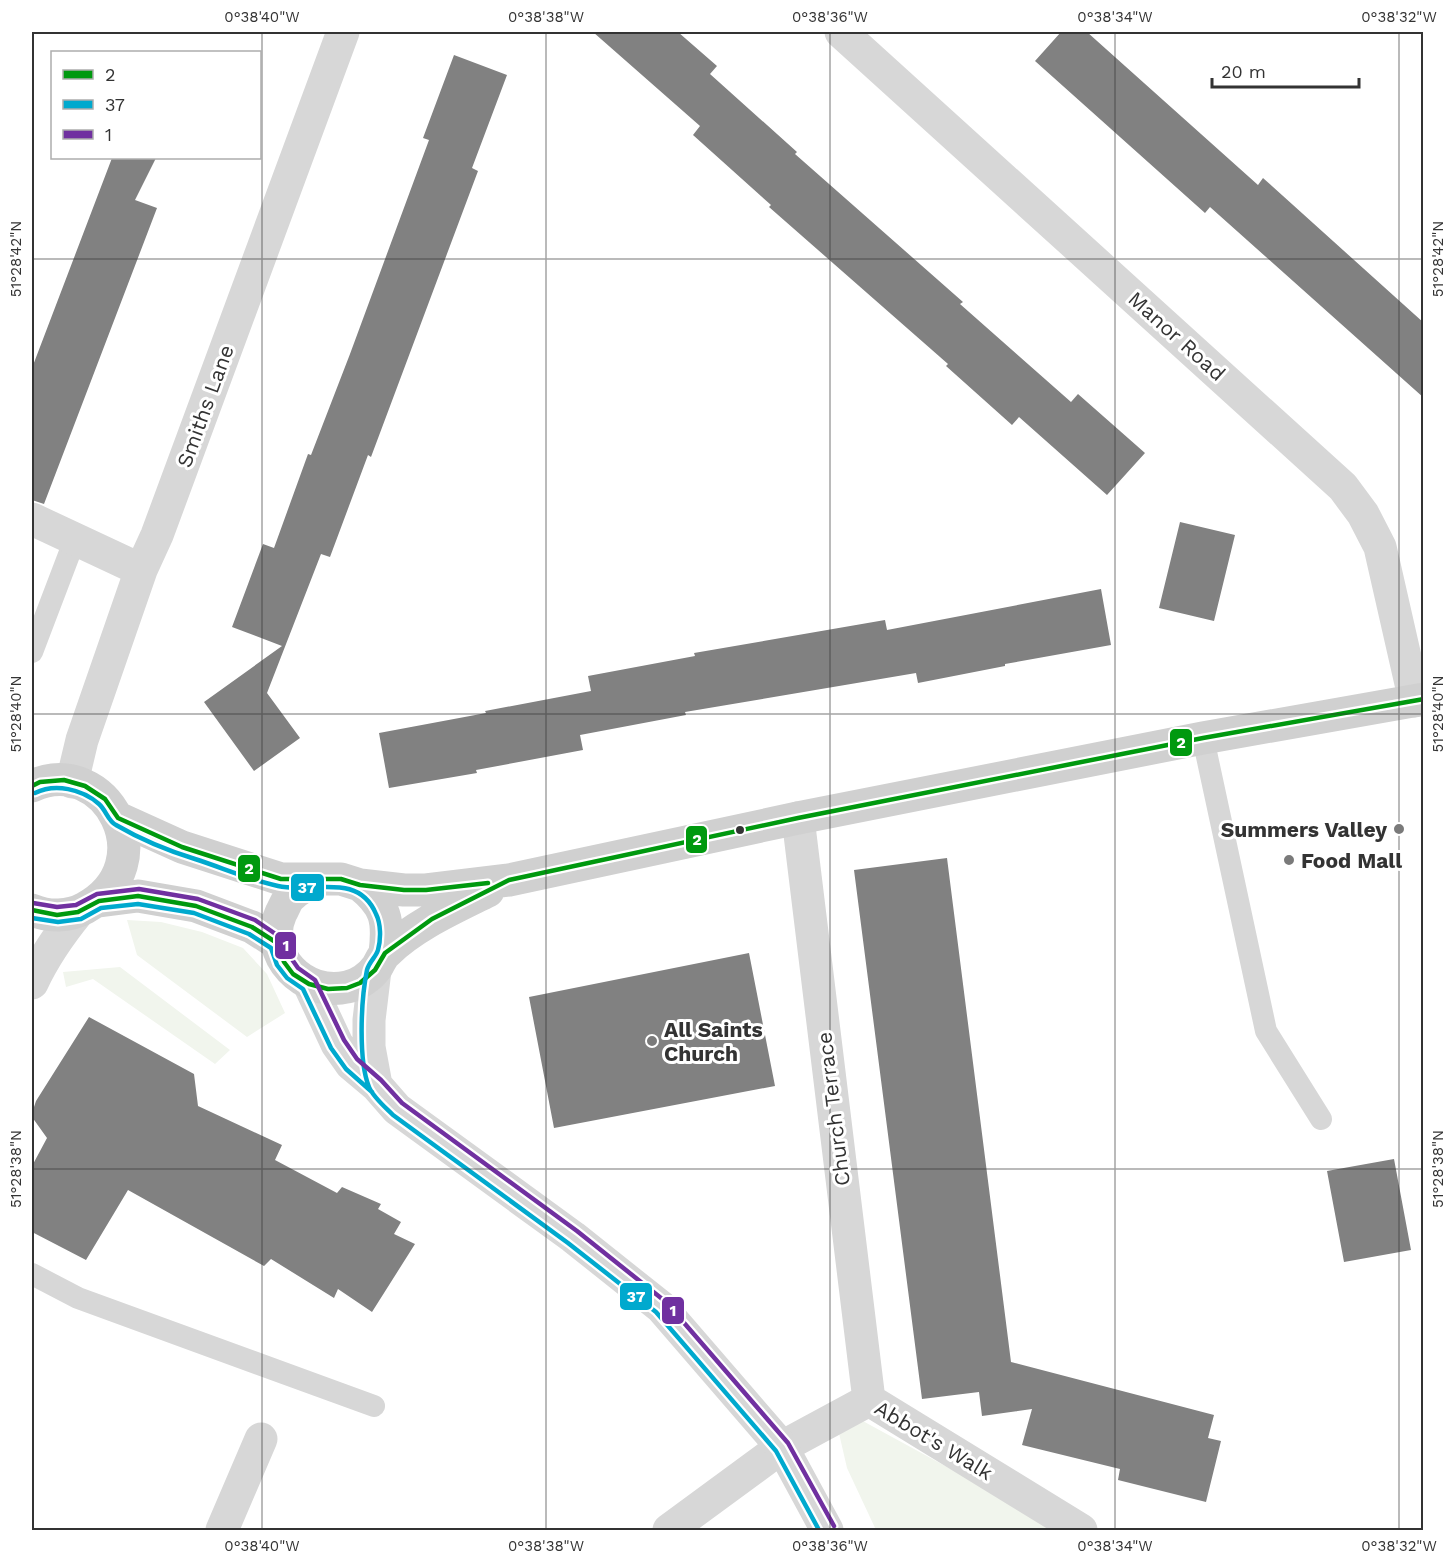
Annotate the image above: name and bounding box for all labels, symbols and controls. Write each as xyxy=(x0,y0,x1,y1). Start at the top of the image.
text: 0°38'40"W xyxy=(224,8,300,26)
text: 0°38'38"W xyxy=(508,8,584,26)
text: 0°38'36"W xyxy=(792,8,868,26)
text: 0°38'34"W xyxy=(1077,8,1153,26)
text: 0°38'32"W xyxy=(1361,8,1437,26)
legend xyxy=(51,51,261,159)
scale bar xyxy=(1212,51,1359,89)
text: 20 m xyxy=(1221,61,1266,82)
text: 2 xyxy=(105,64,116,85)
text: 37 xyxy=(105,94,125,115)
text: 1 xyxy=(105,124,112,145)
text: 51°28'42"N xyxy=(7,221,25,297)
text: 51°28'42"N xyxy=(1429,221,1447,297)
street label: Manor Road xyxy=(1123,286,1231,386)
street label: Smiths Lane xyxy=(171,341,239,471)
text: 51°28'40"N xyxy=(7,675,25,753)
text: 51°28'40"N xyxy=(1429,675,1447,753)
line badge: 2 xyxy=(1169,728,1193,757)
text: 2 xyxy=(1176,733,1186,752)
place label: Summers Valley xyxy=(1221,817,1387,842)
marker: Summers Valley xyxy=(1392,822,1406,836)
unlabelled marker xyxy=(734,824,746,836)
line badge: 2 xyxy=(685,825,708,854)
text: 2 xyxy=(692,830,702,849)
place label: Food Mall xyxy=(1301,848,1402,873)
marker: Food Mall xyxy=(1282,853,1296,867)
line badge: 2 xyxy=(237,854,261,883)
text: 2 xyxy=(244,859,254,878)
line badge: 37 xyxy=(290,873,325,902)
text: 37 xyxy=(298,878,317,897)
line badge: 1 xyxy=(274,931,297,960)
text: 1 xyxy=(283,936,289,955)
place label: All Saints Church xyxy=(664,1017,763,1066)
street label: Church Terrace xyxy=(811,1031,855,1187)
marker: All Saints Church xyxy=(645,1034,659,1048)
text: 51°28'38"N xyxy=(7,1130,25,1208)
text: 51°28'38"N xyxy=(1429,1130,1447,1208)
line badge: 37 xyxy=(619,1282,653,1311)
text: 37 xyxy=(627,1287,646,1306)
line badge: 1 xyxy=(661,1296,685,1325)
text: 1 xyxy=(670,1301,676,1320)
street label: Abbot's Walk xyxy=(870,1395,998,1485)
text: 0°38'40"W xyxy=(224,1537,300,1555)
text: 0°38'38"W xyxy=(508,1537,584,1555)
text: 0°38'36"W xyxy=(792,1537,868,1555)
text: 0°38'34"W xyxy=(1077,1537,1153,1555)
text: 0°38'32"W xyxy=(1361,1537,1437,1555)

